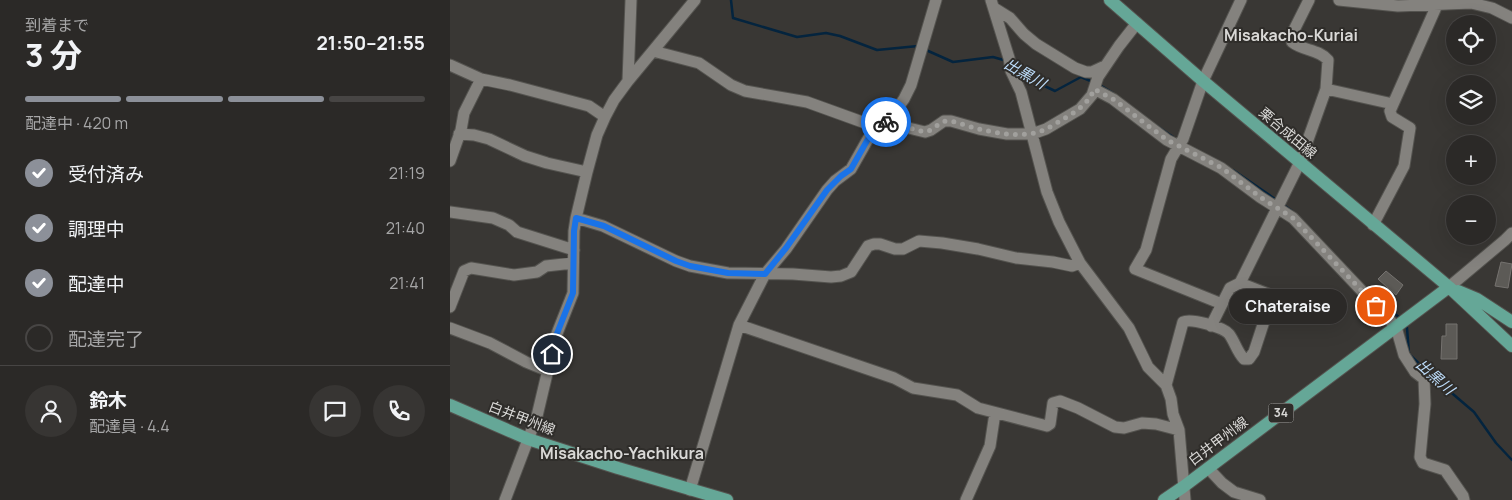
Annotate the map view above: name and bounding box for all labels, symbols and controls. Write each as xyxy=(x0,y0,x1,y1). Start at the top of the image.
text: 到着まで xyxy=(25,14,89,36)
map controls xyxy=(1446,15,1496,245)
button: locate xyxy=(1446,15,1496,65)
district label: Misakacho-Kuriai xyxy=(1224,24,1358,46)
text: 21:50–21:55 xyxy=(317,30,425,56)
text: 3 分 xyxy=(25,33,82,77)
water label: 出黒川 xyxy=(1001,53,1052,95)
button: layers xyxy=(1446,75,1496,125)
courier xyxy=(861,97,911,147)
street label: 栗合成田線 xyxy=(1255,103,1321,162)
icon: bike xyxy=(872,108,900,136)
text: 配達中 · 420 m xyxy=(25,112,128,134)
button: + xyxy=(1446,135,1496,185)
icon: check xyxy=(25,159,53,187)
text: 受付済み xyxy=(68,161,144,187)
text: 21:19 xyxy=(389,162,425,184)
button: − xyxy=(1446,195,1496,245)
icon: check xyxy=(25,214,53,242)
text: 調理中 xyxy=(68,216,125,242)
text: 21:40 xyxy=(386,217,425,239)
icon: check xyxy=(25,269,53,297)
text: 配達中 xyxy=(68,271,125,297)
text: 21:41 xyxy=(389,272,425,294)
pin xyxy=(1355,285,1397,327)
callout: Chateraise xyxy=(1228,288,1346,324)
icon: bag xyxy=(1362,292,1390,320)
text: Chateraise xyxy=(1245,295,1331,317)
text: 配達完了 xyxy=(68,326,144,352)
pin xyxy=(531,333,573,375)
icon: home xyxy=(538,340,566,368)
water label: 出黒川 xyxy=(1412,354,1461,401)
button: person xyxy=(25,385,77,437)
button: chat xyxy=(309,385,361,437)
button: phone xyxy=(373,385,425,437)
text: 鈴木 xyxy=(89,387,127,413)
street label: 白井甲州線 xyxy=(486,396,558,439)
road number: 34 xyxy=(1268,403,1294,422)
street label: 白井甲州線 xyxy=(1184,412,1251,469)
text: 配達員 · 4.4 xyxy=(89,415,170,437)
district label: Misakacho-Yachikura xyxy=(540,442,704,464)

